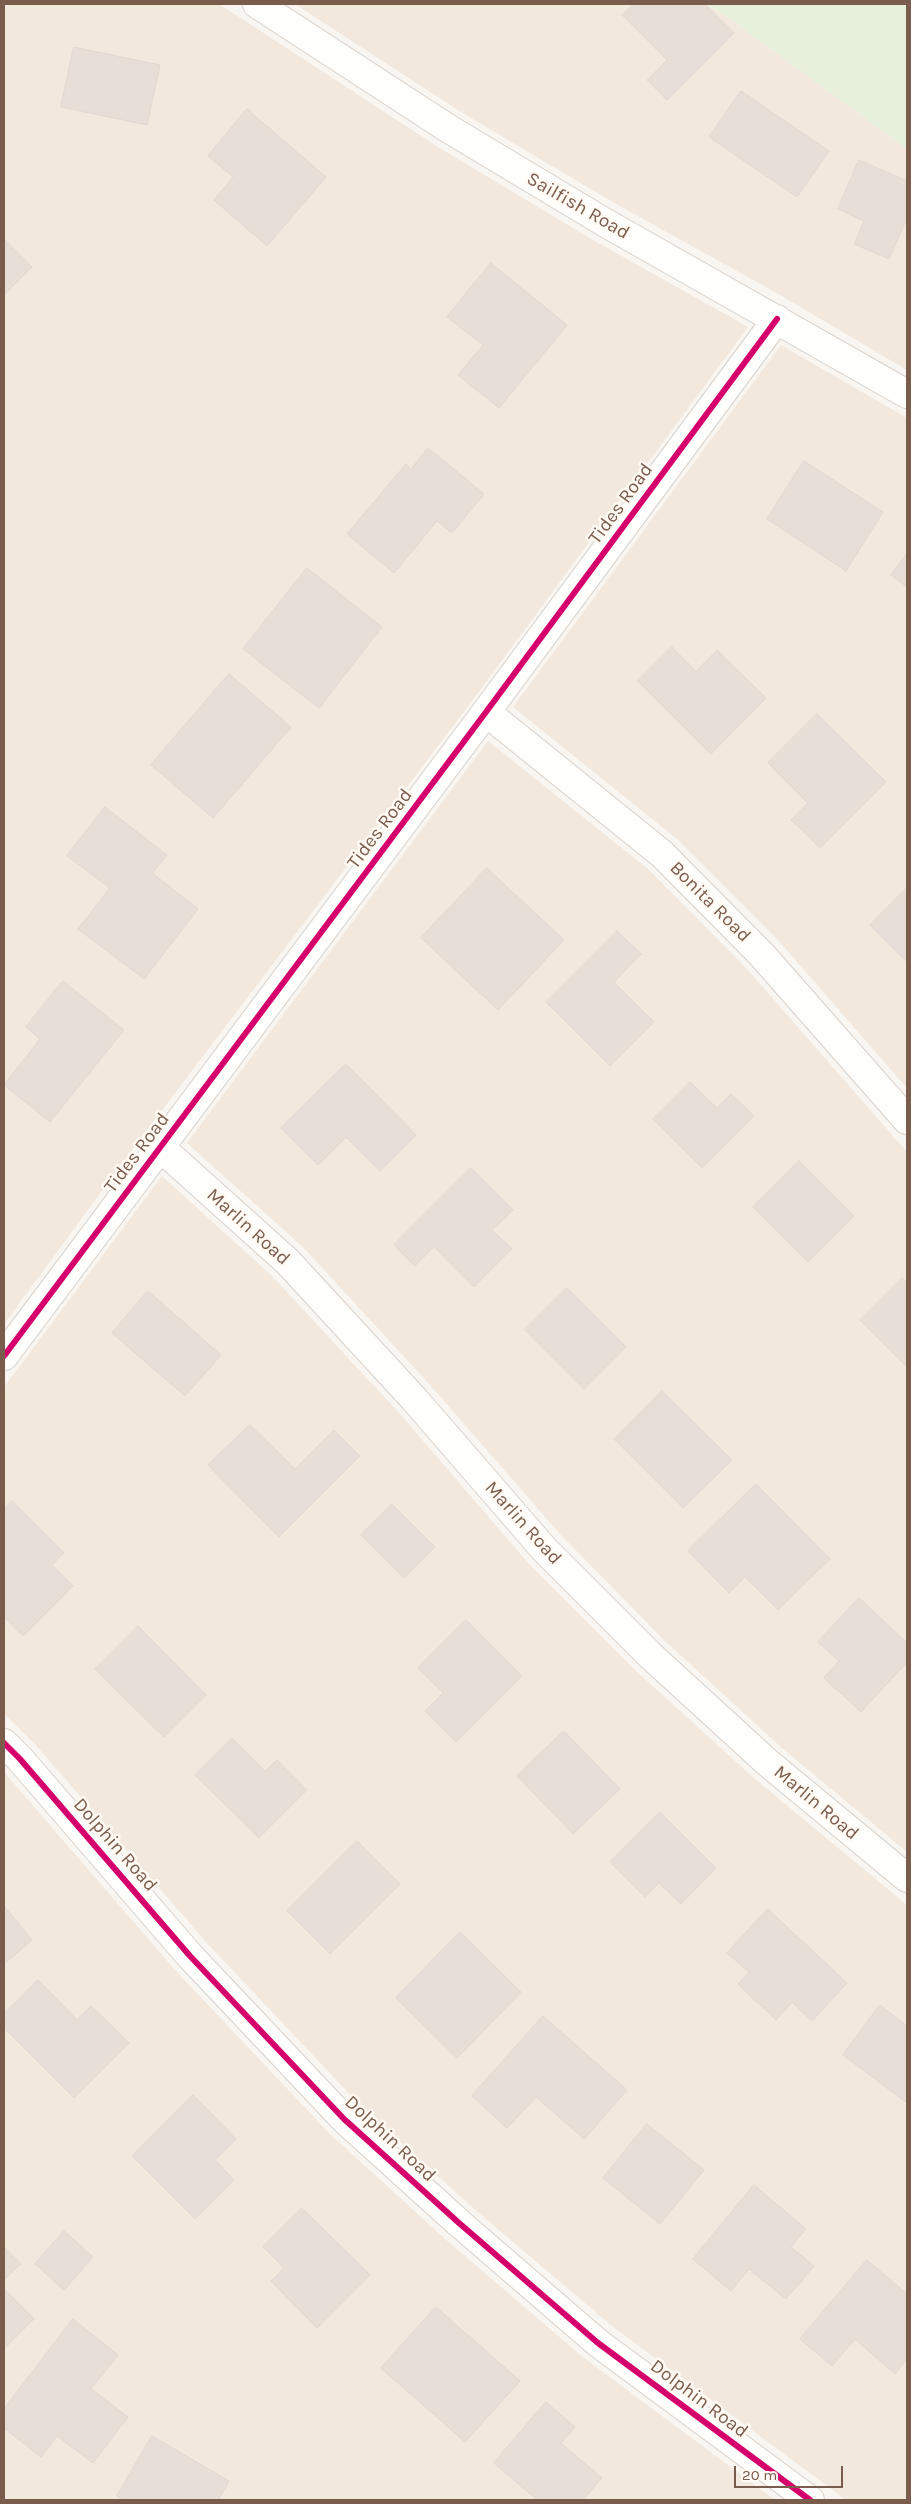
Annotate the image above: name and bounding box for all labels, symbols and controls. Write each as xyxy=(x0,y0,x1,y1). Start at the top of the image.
street label: Sailfish Road xyxy=(523,167,633,245)
street label: Tides Road xyxy=(584,459,658,549)
street label: Tides Road xyxy=(342,784,418,874)
street label: Bonita Road xyxy=(665,857,755,947)
street label: Tides Road xyxy=(99,1108,175,1198)
street label: Marlin Road xyxy=(202,1184,294,1270)
street label: Marlin Road xyxy=(480,1477,566,1569)
street label: Marlin Road xyxy=(769,1761,863,1845)
street label: Dolphin Road xyxy=(68,1794,162,1896)
street label: Dolphin Road xyxy=(340,2091,440,2187)
street label: Dolphin Road xyxy=(646,2355,752,2443)
scale bar xyxy=(736,2456,845,2488)
text: 20 m xyxy=(742,2466,777,2484)

